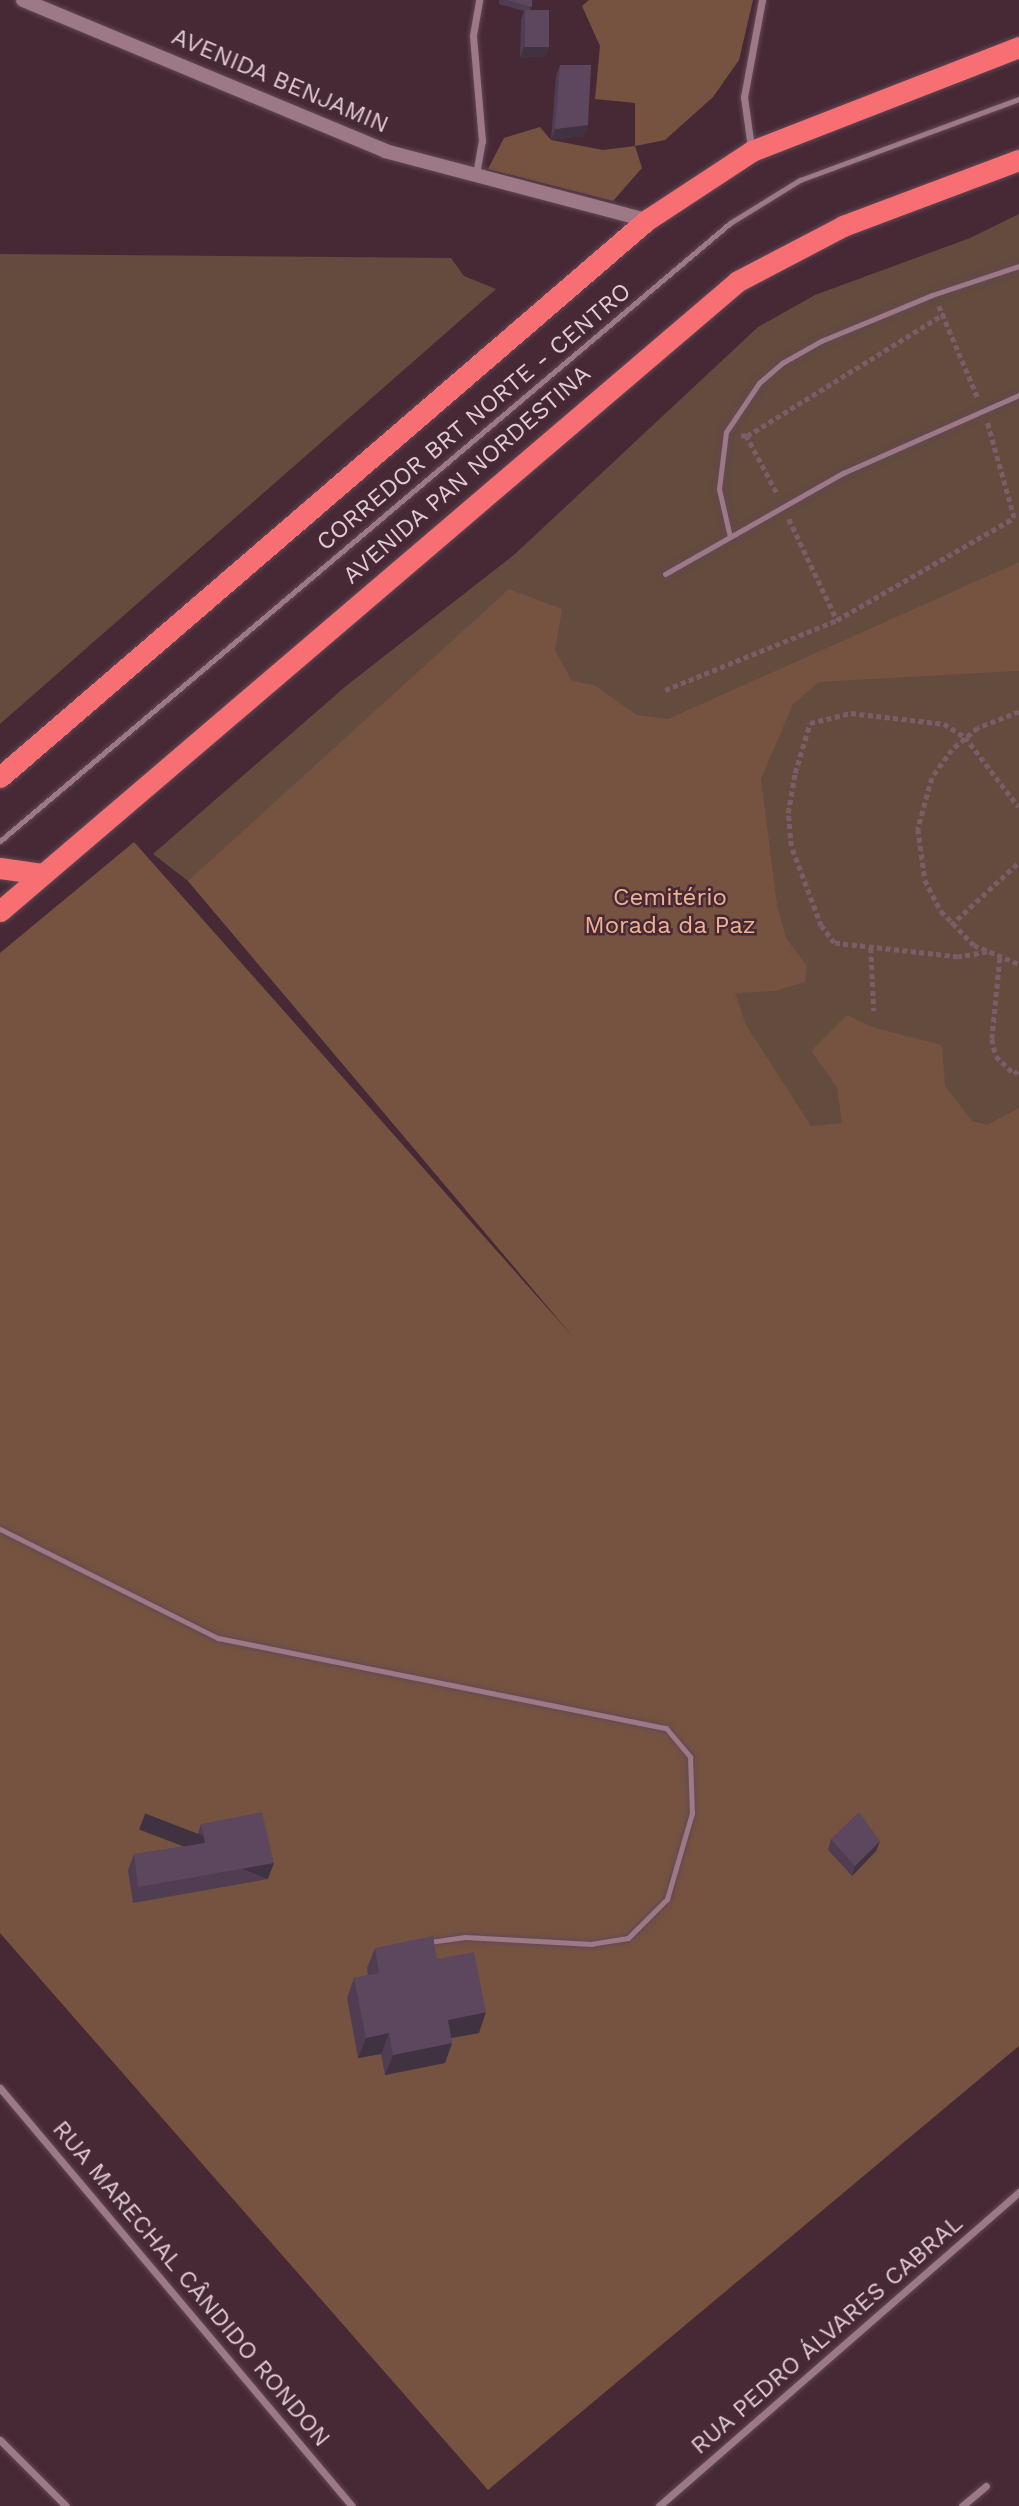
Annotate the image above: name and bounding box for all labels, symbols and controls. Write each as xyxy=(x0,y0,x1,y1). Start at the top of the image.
street label: AVENIDA BENJAMIN xyxy=(167,22,393,140)
street label: CORREDOR BRT NORTE - CENTRO xyxy=(311,277,637,557)
street label: AVENIDA PAN NORDESTINA xyxy=(337,359,597,591)
park label: Cemitério Morada da Paz xyxy=(584,884,756,940)
street label: RUA MARECHAL CÂNDIDO RONDON xyxy=(46,2115,336,2453)
street label: RUA PEDRO ÁLVARES CABRAL xyxy=(685,2209,969,2461)

